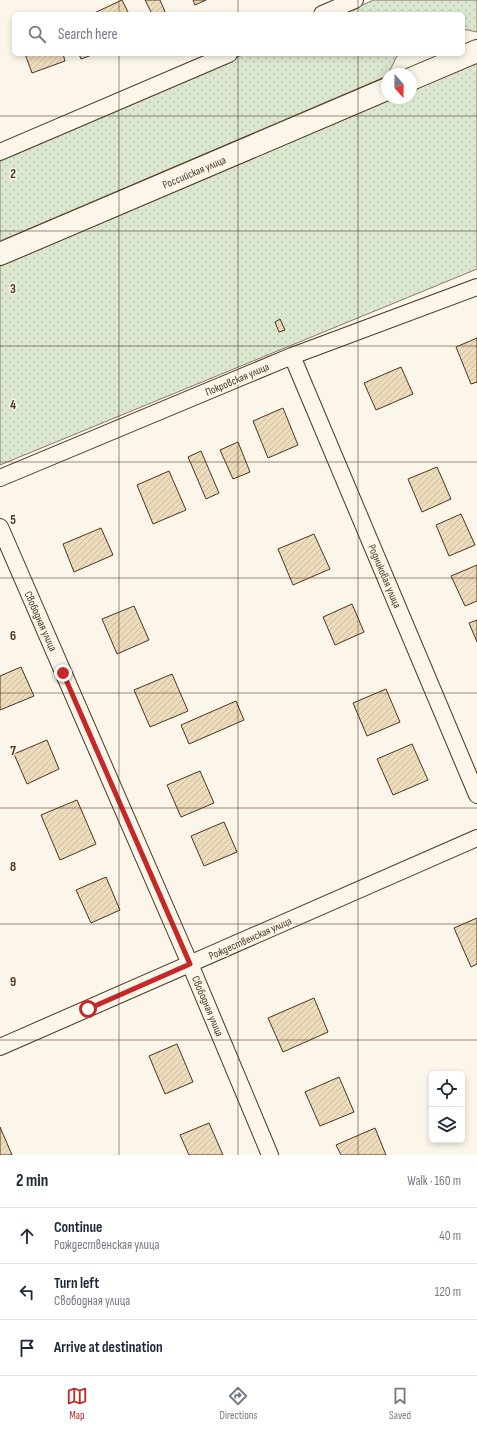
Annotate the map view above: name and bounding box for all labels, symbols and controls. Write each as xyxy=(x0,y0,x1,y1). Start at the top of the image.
search box xyxy=(12,12,465,56)
icon: search xyxy=(26,23,48,45)
text: Search here xyxy=(58,25,118,44)
north arrow xyxy=(381,68,417,104)
street label: Российская улица xyxy=(161,153,228,192)
text: 2 xyxy=(10,166,16,182)
text: 3 xyxy=(10,281,16,297)
street label: Покровская улица xyxy=(203,360,271,399)
text: 4 xyxy=(10,397,16,413)
text: 5 xyxy=(10,512,16,528)
street label: Родниковая улица xyxy=(365,542,404,610)
street label: Свободная улица xyxy=(21,589,60,653)
text: 6 xyxy=(10,628,16,644)
route end xyxy=(54,664,72,682)
text: 7 xyxy=(10,743,16,759)
text: 8 xyxy=(10,859,16,875)
street label: Рождественская улица xyxy=(207,914,294,963)
text: 9 xyxy=(10,974,16,990)
street label: Свободная улица xyxy=(189,974,226,1038)
route start xyxy=(79,1000,97,1018)
map controls xyxy=(429,1071,465,1143)
button: locate xyxy=(429,1071,465,1107)
button: layers xyxy=(429,1107,465,1143)
text: 2 min xyxy=(16,1171,48,1191)
text: Walk · 160 m xyxy=(407,1173,461,1189)
text: Continue xyxy=(54,1218,103,1237)
icon: ahead xyxy=(16,1225,38,1247)
text: 40 m xyxy=(439,1228,461,1244)
text: Рождественская улица xyxy=(54,1237,160,1253)
text: Turn left xyxy=(54,1274,99,1293)
icon: left xyxy=(16,1281,38,1303)
text: 120 m xyxy=(435,1284,461,1300)
text: Свободная улица xyxy=(54,1293,130,1309)
icon: arrive xyxy=(16,1337,38,1359)
text: Arrive at destination xyxy=(54,1338,163,1357)
tab: Map xyxy=(66,1385,88,1422)
tab: Directions xyxy=(220,1385,257,1422)
tab: Saved xyxy=(389,1385,411,1422)

